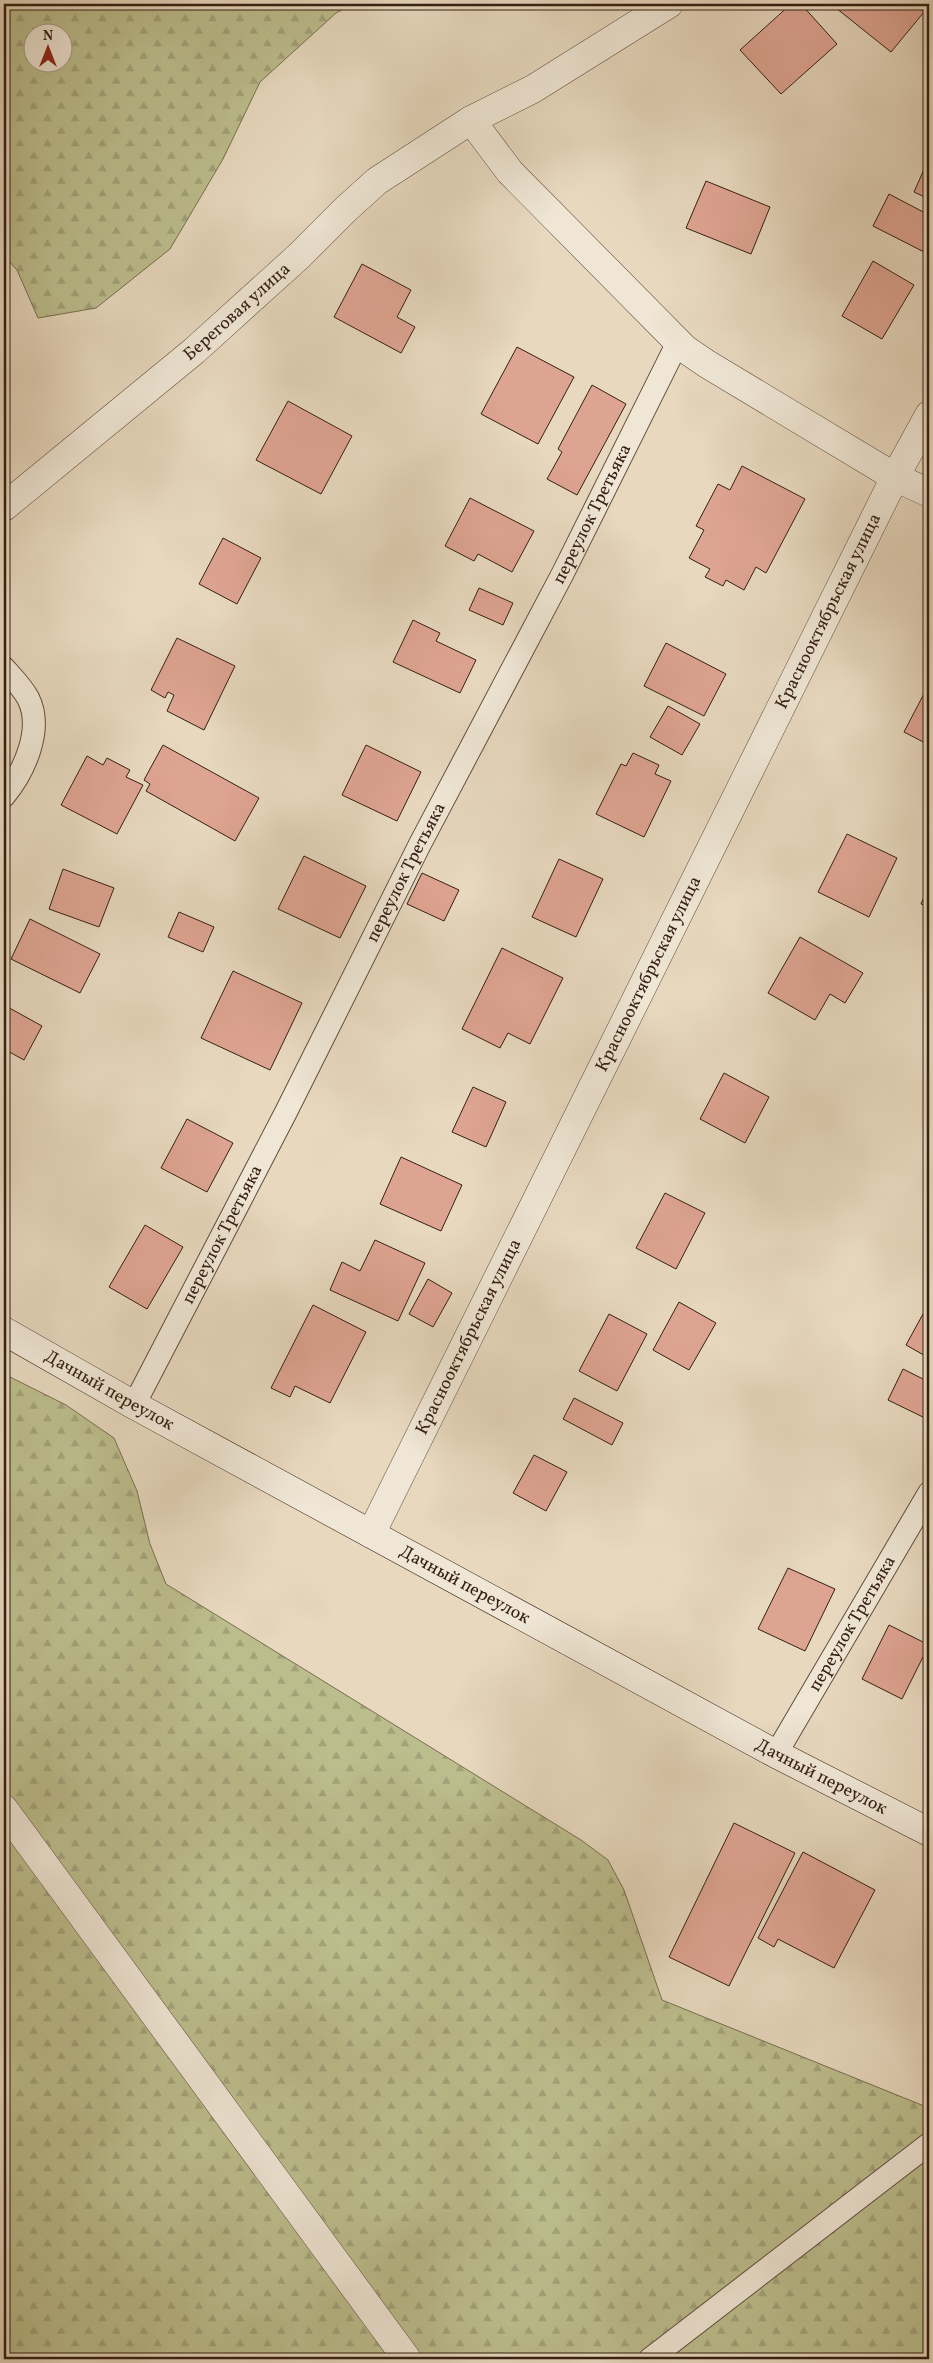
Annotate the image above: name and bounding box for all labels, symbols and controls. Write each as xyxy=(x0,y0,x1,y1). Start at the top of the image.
north arrow xyxy=(22,22,72,72)
text: N xyxy=(43,27,53,46)
street label: Береговая улица xyxy=(178,257,296,367)
street label: переулок Третьяка xyxy=(547,440,638,589)
street label: Краснооктябрьская улица xyxy=(769,509,888,713)
street label: переулок Третьяка xyxy=(360,798,452,947)
street label: Краснооктябрьская улица xyxy=(590,872,708,1076)
street label: переулок Третьяка xyxy=(176,1161,269,1309)
street label: Краснооктябрьская улица xyxy=(410,1235,528,1439)
street label: Дачный переулок xyxy=(40,1344,179,1437)
street label: Дачный переулок xyxy=(395,1539,535,1631)
street label: переулок Третьяка xyxy=(803,1551,902,1696)
street label: Дачный переулок xyxy=(751,1733,892,1821)

